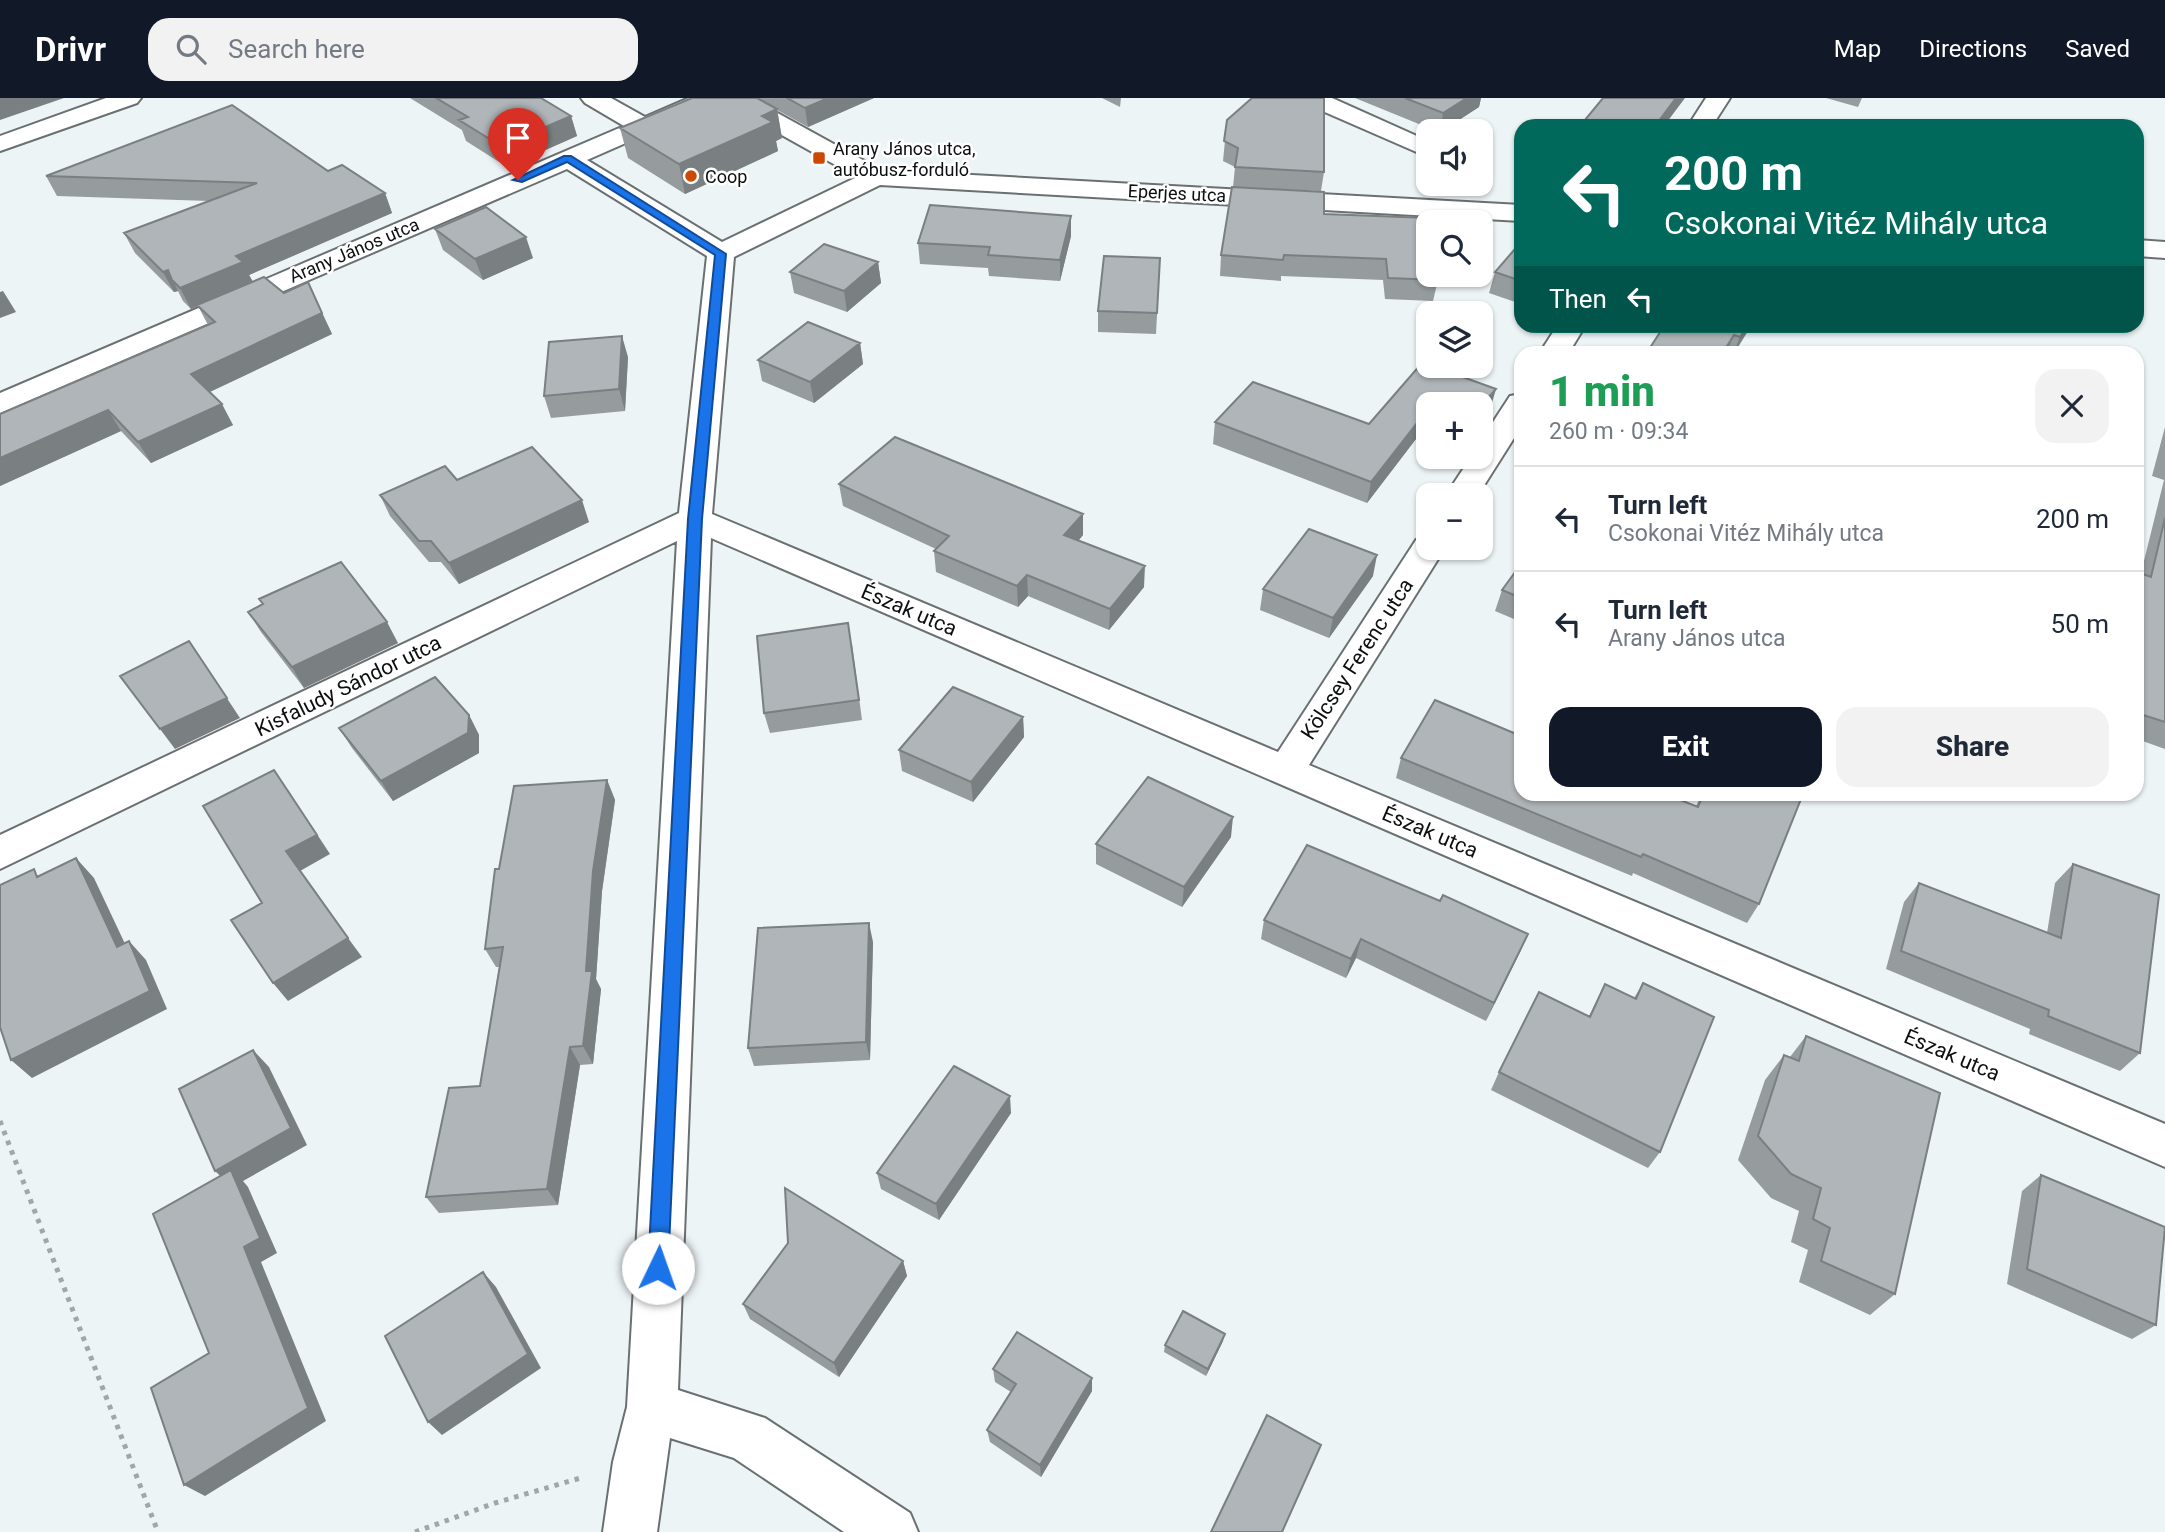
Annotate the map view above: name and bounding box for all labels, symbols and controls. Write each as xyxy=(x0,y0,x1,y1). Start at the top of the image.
search box xyxy=(148,18,638,81)
text: Drivr xyxy=(35,30,106,69)
icon: search xyxy=(172,30,210,68)
text: Search here xyxy=(228,34,365,64)
text: Map xyxy=(1834,35,1881,63)
text: Directions xyxy=(1919,35,2027,63)
text: Saved xyxy=(2065,35,2130,63)
pin xyxy=(488,108,548,180)
icon: arrive xyxy=(499,119,537,157)
map controls xyxy=(1416,119,1493,560)
button: sound xyxy=(1416,119,1493,196)
place label: Arany János utca, autóbusz-forduló xyxy=(833,138,975,180)
text: 200 m xyxy=(1664,145,1803,202)
icon: left xyxy=(1549,147,1640,238)
marker: Arany János utca, autóbusz-forduló xyxy=(811,150,827,166)
place label: Coop xyxy=(705,166,747,187)
marker: Coop xyxy=(683,168,699,184)
street label: Eperjes utca xyxy=(1127,180,1227,206)
text: Csokonai Vitéz Mihály utca xyxy=(1664,204,2048,242)
button: search xyxy=(1416,210,1493,287)
street label: Arany János utca xyxy=(286,213,422,287)
icon: left xyxy=(1621,280,1659,318)
text: Then xyxy=(1549,284,1607,314)
button: layers xyxy=(1416,301,1493,378)
text: 1 min xyxy=(1549,367,1655,416)
button: close xyxy=(2035,369,2109,443)
button: + xyxy=(1416,392,1493,469)
text: 260 m · 09:34 xyxy=(1549,418,1688,445)
button: − xyxy=(1416,483,1493,560)
text: Turn left xyxy=(1608,490,1707,520)
icon: left xyxy=(1549,500,1587,538)
text: 200 m xyxy=(2036,504,2109,534)
text: Csokonai Vitéz Mihály utca xyxy=(1608,520,1884,547)
street label: Kölcsey Ferenc utca xyxy=(1296,574,1418,744)
street label: Észak utca xyxy=(858,579,960,641)
text: Turn left xyxy=(1608,595,1707,625)
icon: left xyxy=(1549,605,1587,643)
text: 50 m xyxy=(2051,609,2109,639)
text: Arany János utca xyxy=(1608,625,1786,652)
street label: Kisfaludy Sándor utca xyxy=(251,630,445,742)
button: Exit xyxy=(1549,707,1822,787)
button: Share xyxy=(1836,707,2109,787)
street label: Észak utca xyxy=(1379,801,1481,863)
street label: Észak utca xyxy=(1901,1024,2003,1086)
position arrow xyxy=(621,1231,695,1305)

